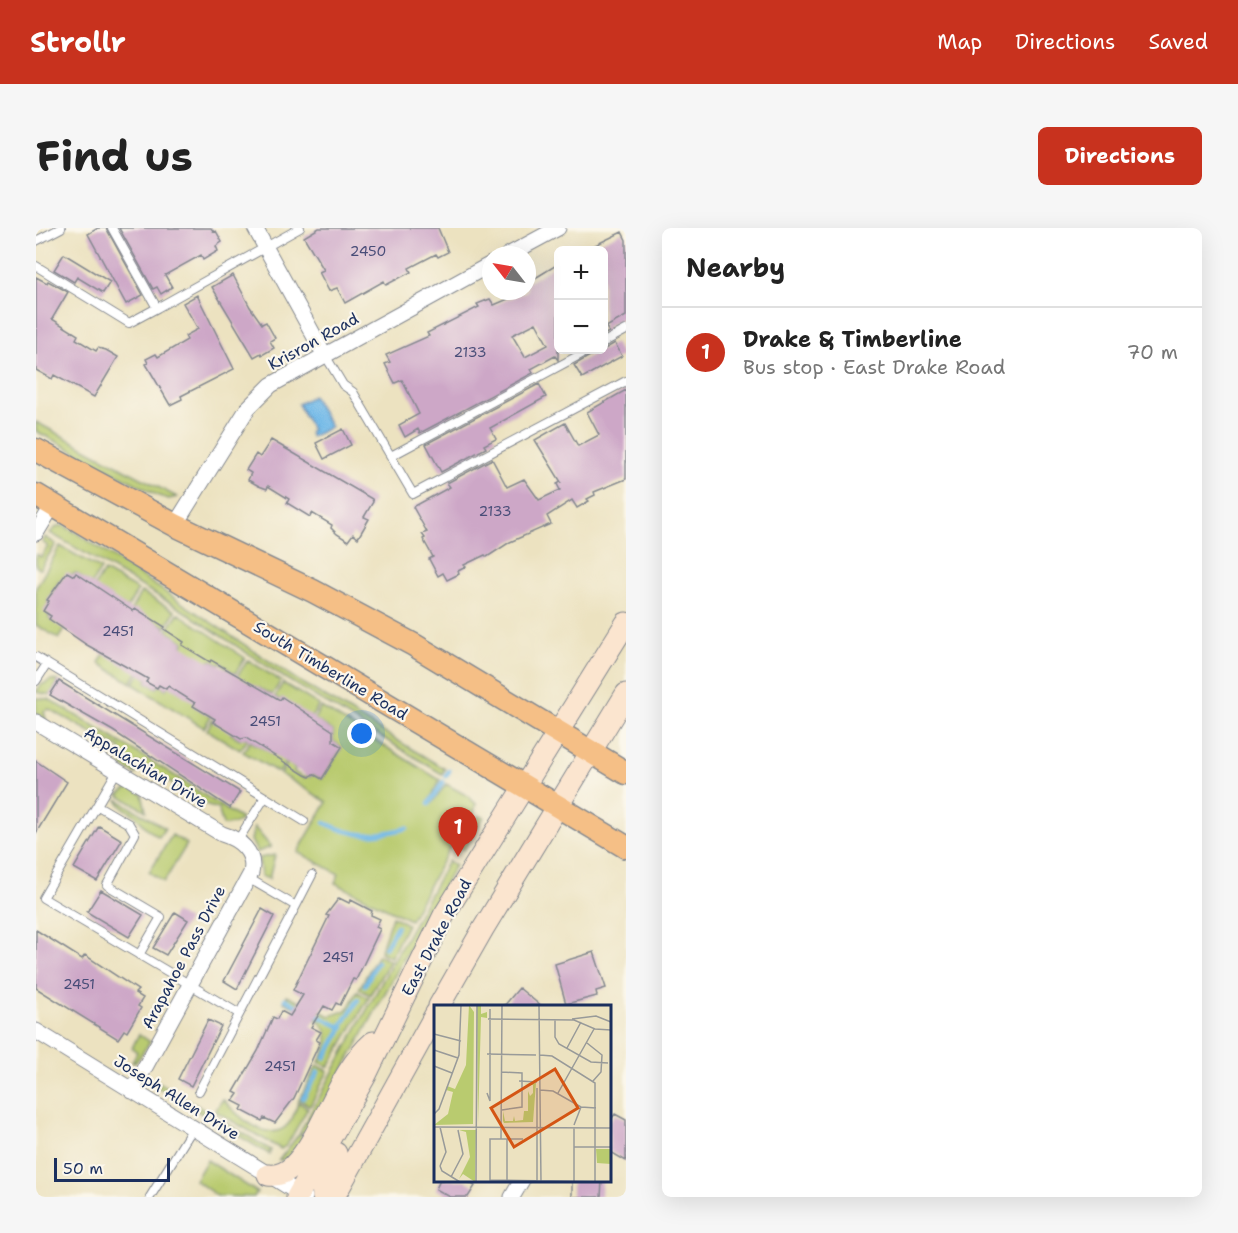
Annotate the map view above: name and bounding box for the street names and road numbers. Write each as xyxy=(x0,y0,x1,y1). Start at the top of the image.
street label: Krisron Road xyxy=(264,308,362,375)
street label: South Timberline Road xyxy=(250,616,412,725)
street label: Appalachian Drive xyxy=(80,722,211,813)
street label: East Drake Road xyxy=(397,875,476,1000)
street label: Arapahoe Pass Drive xyxy=(137,882,230,1032)
street label: Joseph Allen Drive xyxy=(110,1050,244,1145)

